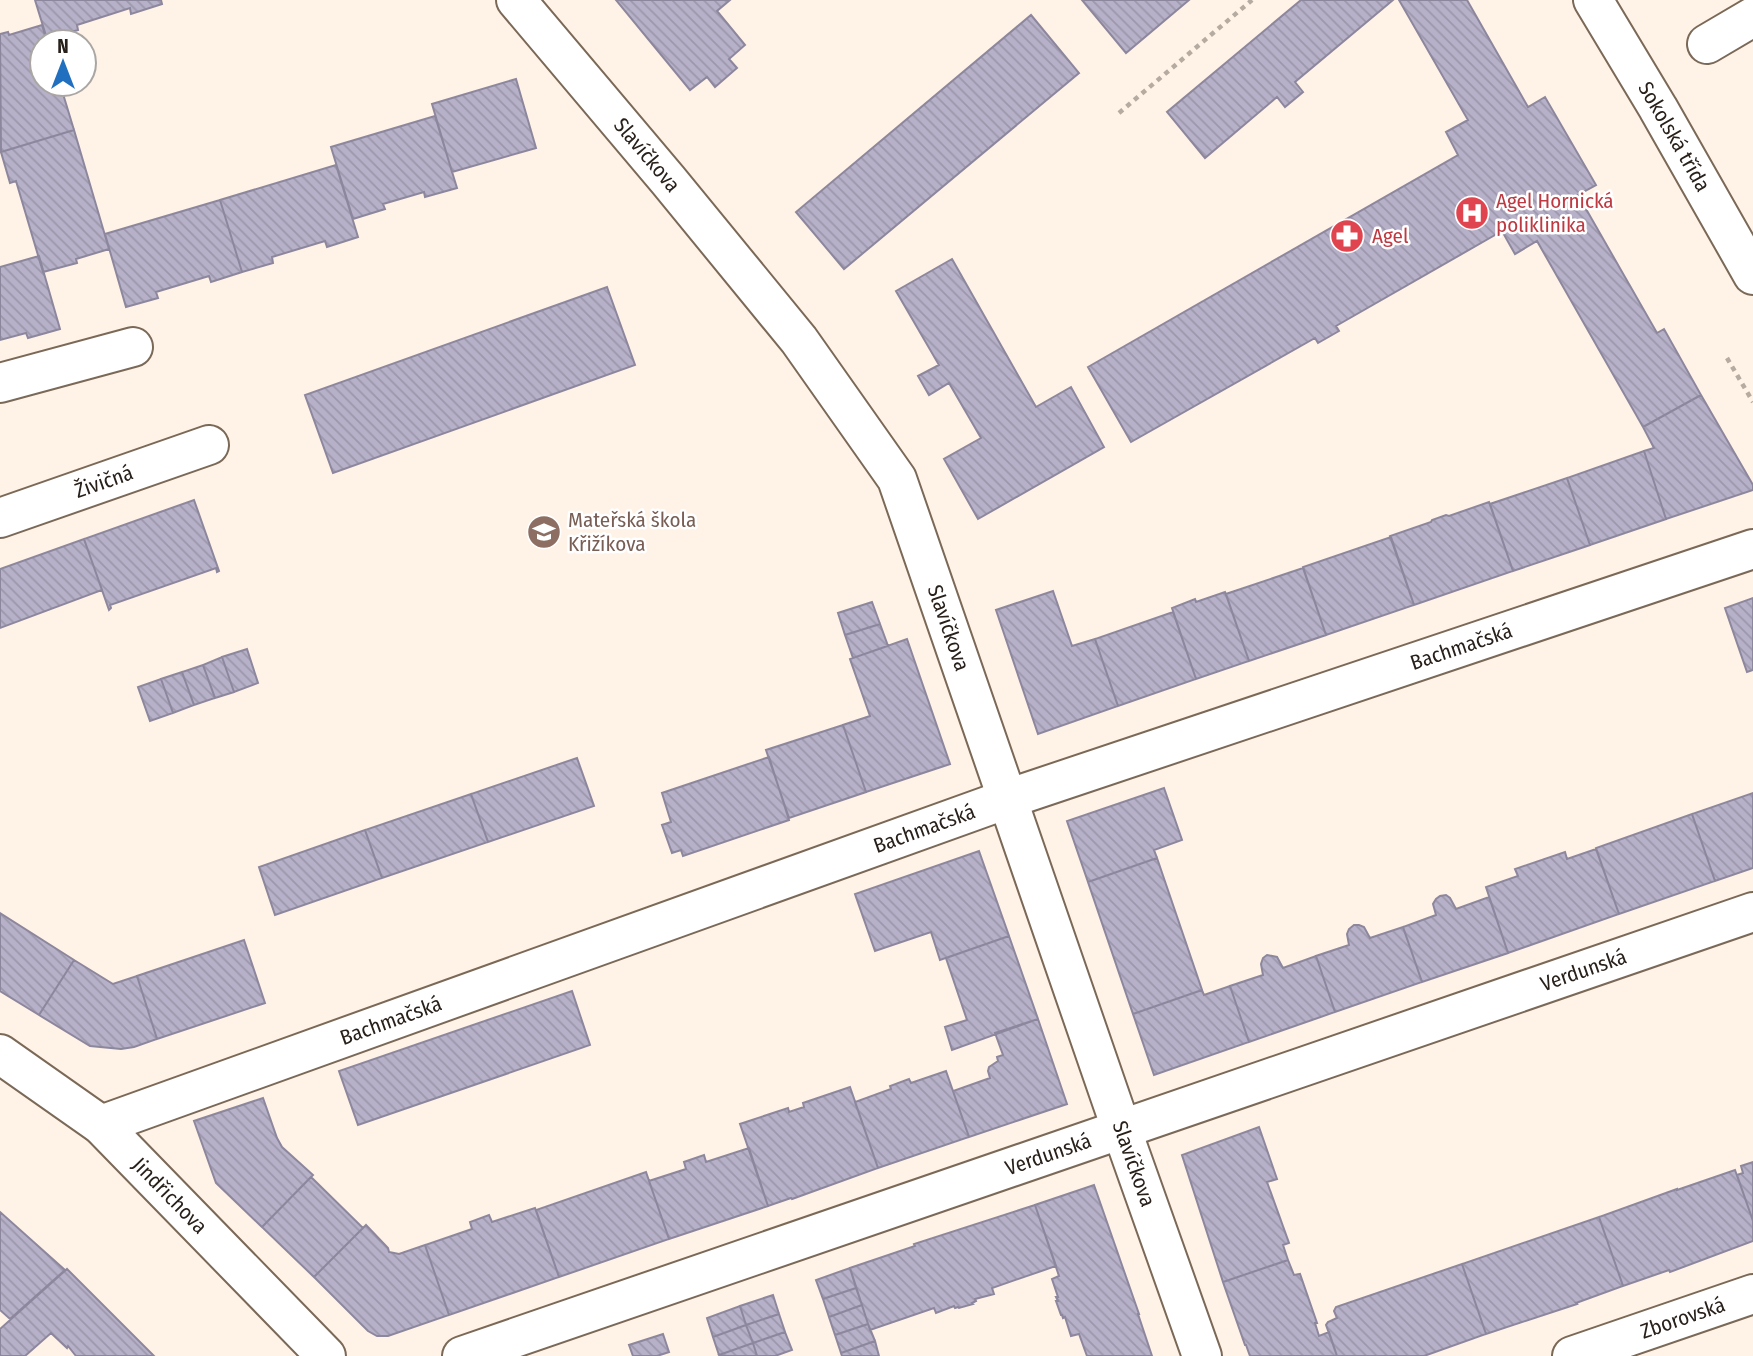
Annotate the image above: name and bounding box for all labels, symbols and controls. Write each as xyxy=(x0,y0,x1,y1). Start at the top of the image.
north arrow xyxy=(28,28,98,98)
text: N xyxy=(57,35,69,58)
street label: Sokolská třída xyxy=(1632,77,1716,196)
street label: Slavíčkova xyxy=(608,113,686,198)
place label: Agel Hornická poliklinika xyxy=(1496,188,1614,238)
hospital icon: Agel Hornická poliklinika xyxy=(1453,194,1491,232)
pharmacy icon: Agel xyxy=(1328,217,1366,255)
place label: Agel xyxy=(1372,223,1409,249)
street label: Živičná xyxy=(71,460,137,504)
place label: Mateřská škola Křižíkova xyxy=(568,507,696,557)
school or university icon: Mateřská škola Křižíkova xyxy=(525,513,563,551)
street label: Slavíčkova xyxy=(922,581,975,674)
street label: Bachmačská xyxy=(1407,618,1516,676)
street label: Bachmačská xyxy=(870,799,979,859)
street label: Verdunská xyxy=(1537,943,1630,997)
street label: Bachmačská xyxy=(337,991,445,1051)
street label: Slavíčkova xyxy=(1107,1117,1161,1210)
street label: Verdunská xyxy=(1002,1128,1095,1181)
street label: Jindřichova xyxy=(127,1152,213,1239)
street label: Zborovská xyxy=(1637,1292,1728,1345)

